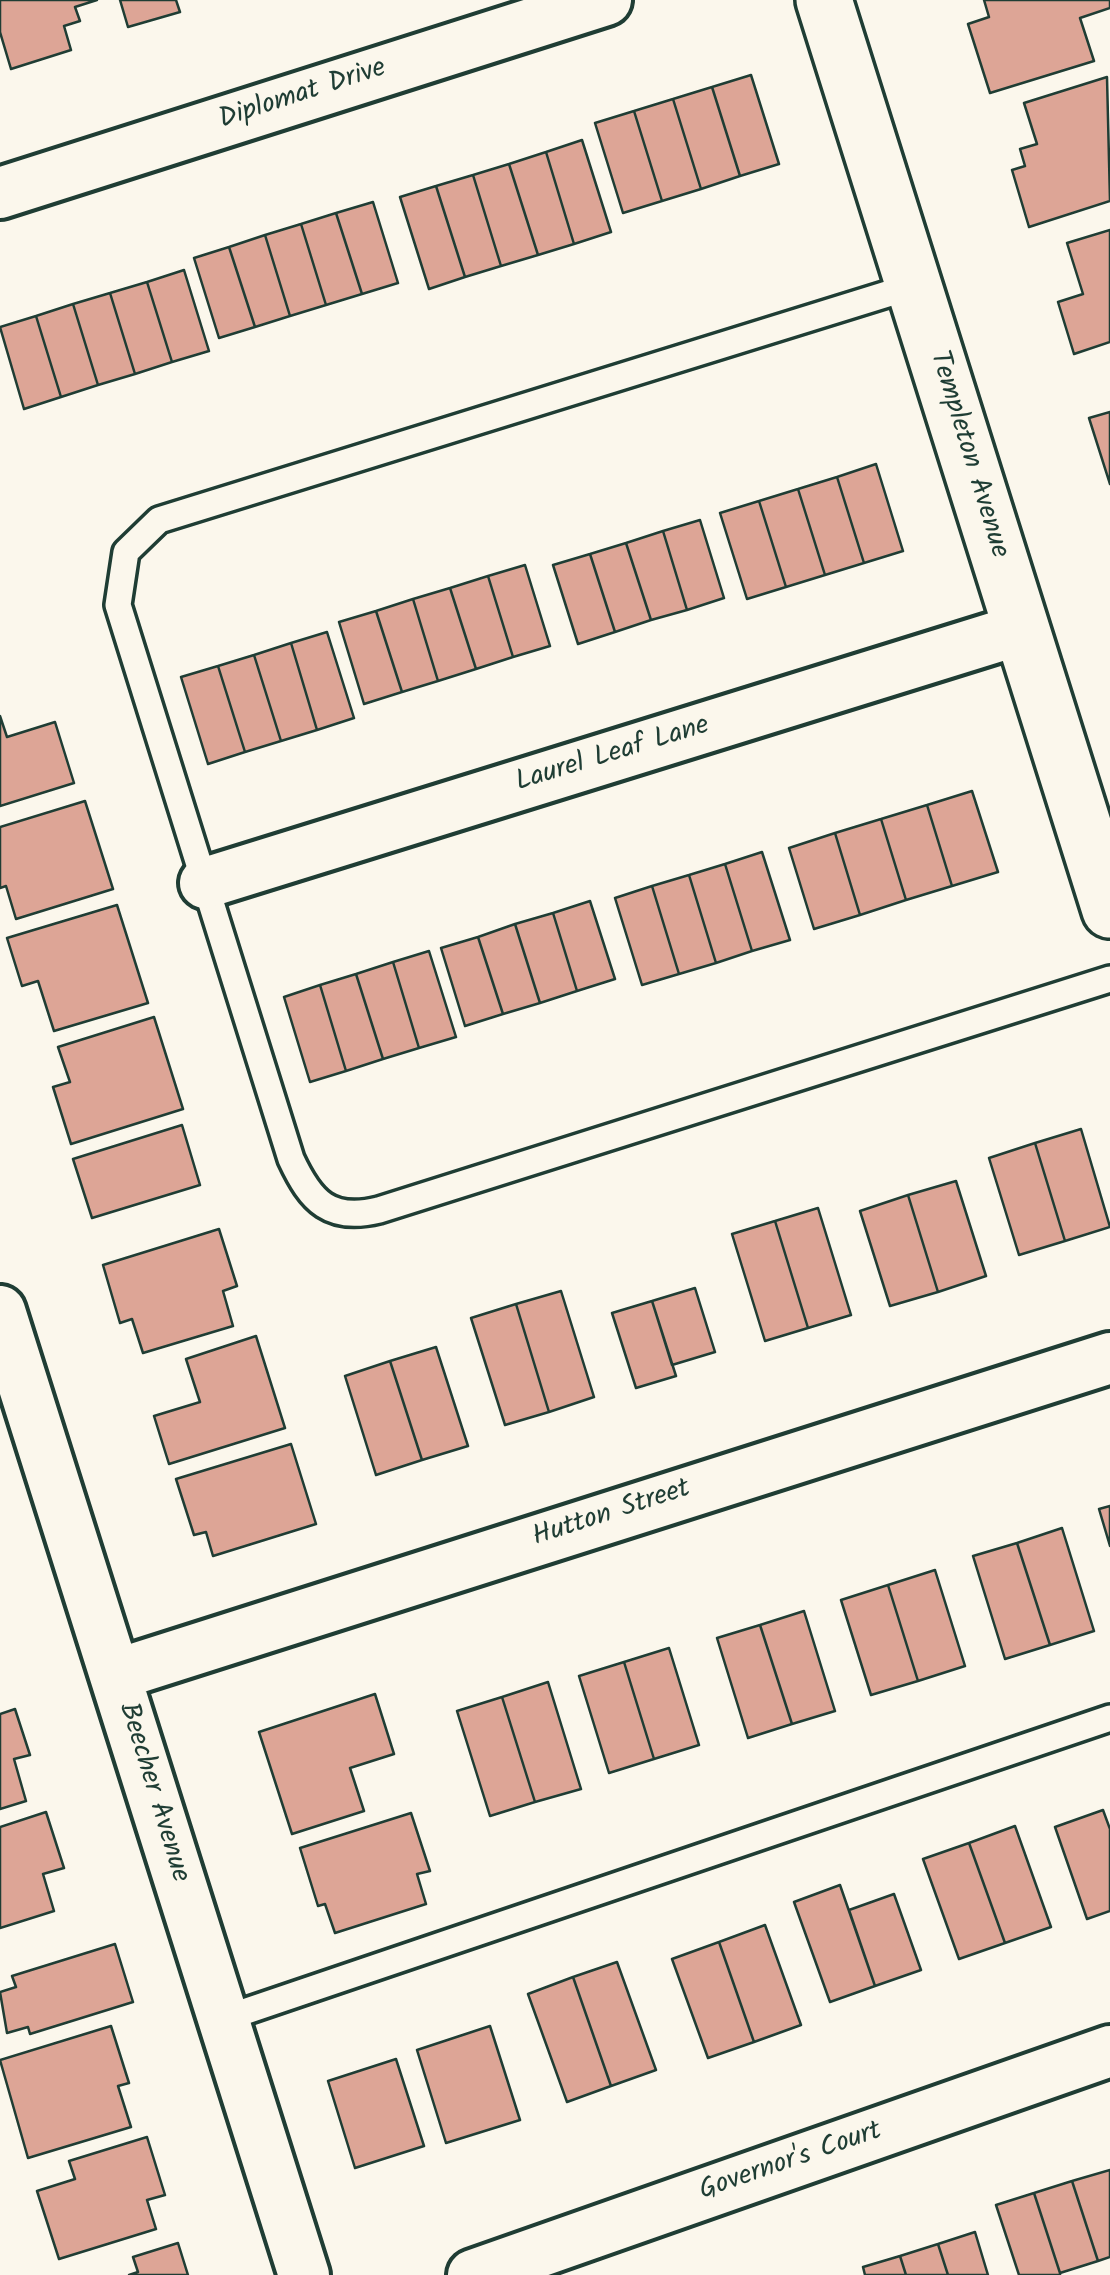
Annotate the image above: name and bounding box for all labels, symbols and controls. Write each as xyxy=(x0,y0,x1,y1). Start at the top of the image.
street label: Diplomat Drive xyxy=(215,53,391,139)
street label: Templeton Avenue xyxy=(920,347,1014,563)
street label: Laurel Leaf Lane xyxy=(512,711,714,801)
street label: Hutton Street xyxy=(529,1474,695,1556)
street label: Beecher Avenue xyxy=(109,1699,195,1887)
street label: Governor's Court xyxy=(695,2116,887,2210)

